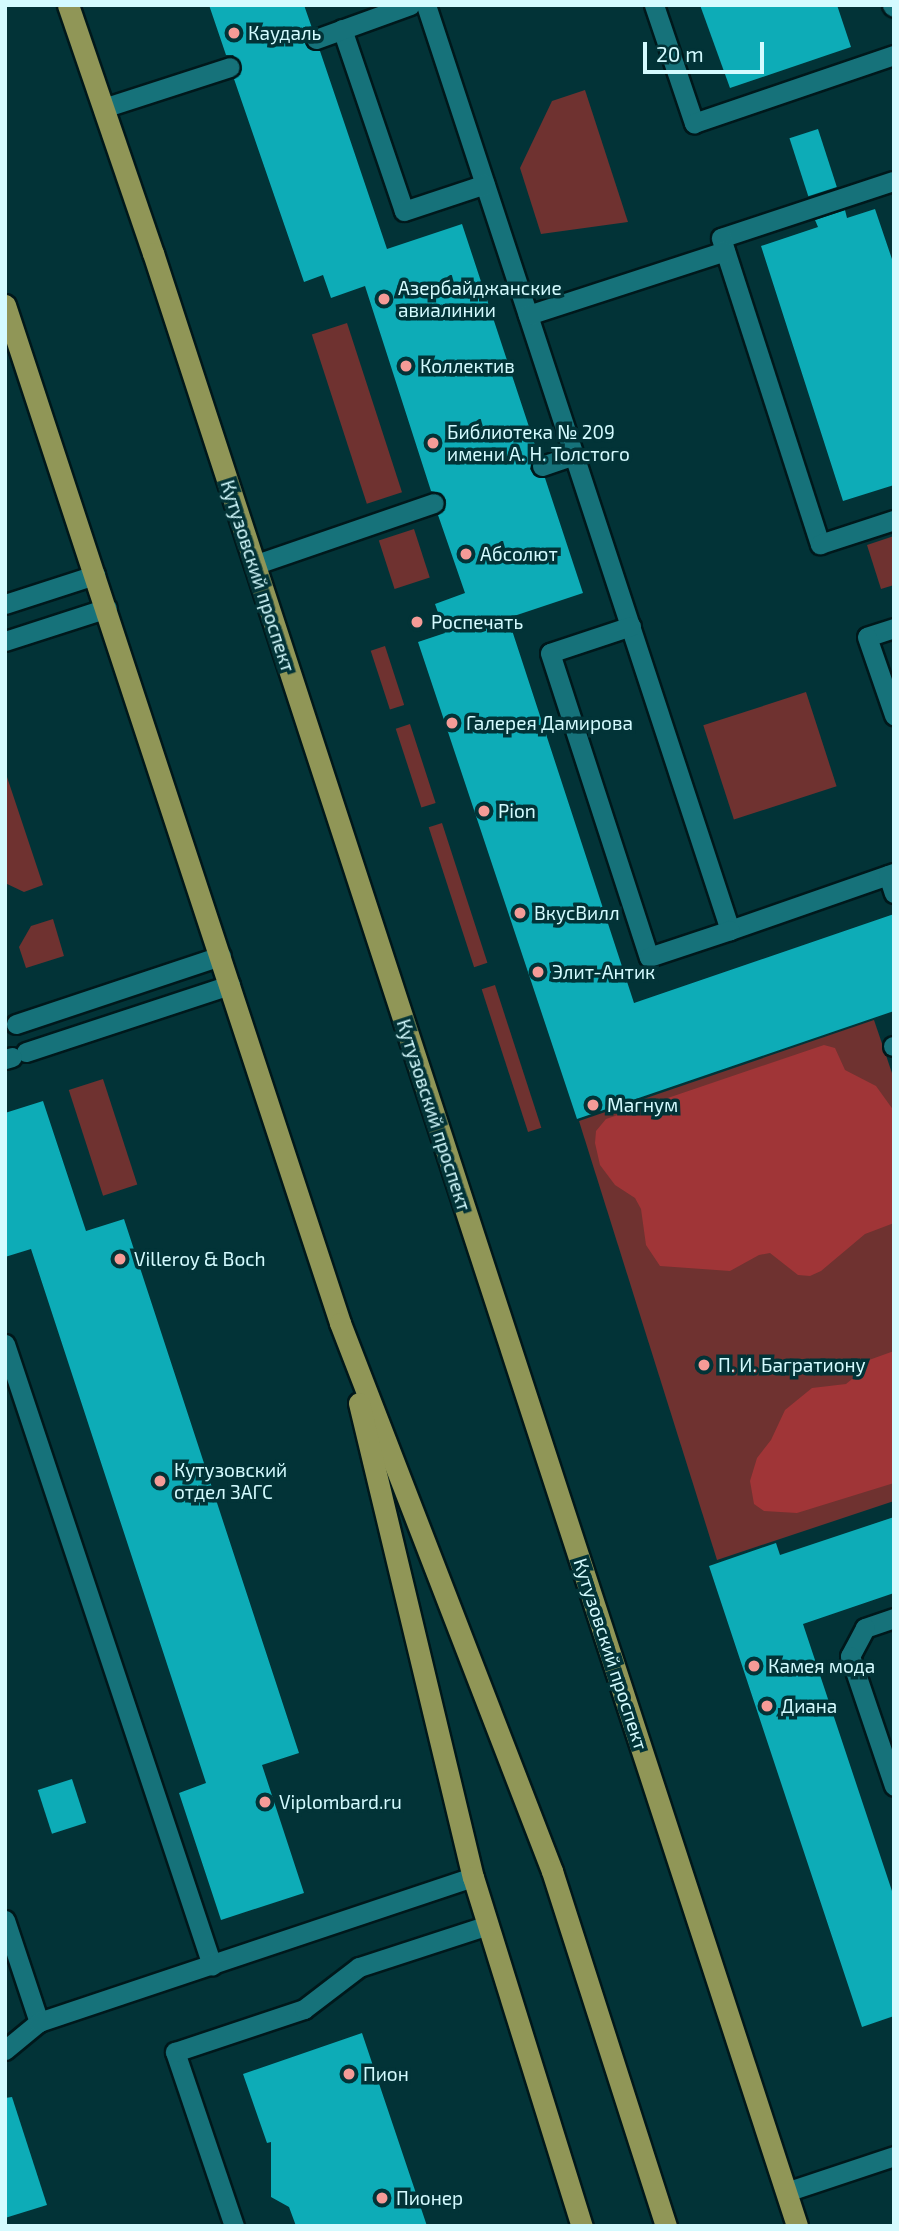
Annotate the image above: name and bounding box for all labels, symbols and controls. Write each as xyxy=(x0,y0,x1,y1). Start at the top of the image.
place label: Каудаль xyxy=(248,22,321,44)
marker: Каудаль xyxy=(226,25,242,41)
scale bar xyxy=(647,28,768,72)
text: 20 m xyxy=(656,41,704,66)
place label: Азербайджанские авиалинии xyxy=(398,277,562,321)
marker: Азербайджанские авиалинии xyxy=(376,291,392,307)
place label: Коллектив xyxy=(420,355,515,377)
marker: Коллектив xyxy=(398,358,414,374)
place label: Библиотека № 209 имени А. Н. Толстого xyxy=(447,421,630,465)
marker: Библиотека № 209 имени А. Н. Толстого xyxy=(425,435,441,451)
street label: Кутузовский проспект xyxy=(216,477,300,675)
place label: Абсолют xyxy=(480,543,558,565)
marker: Абсолют xyxy=(458,546,474,562)
place label: Роспечать xyxy=(431,611,523,633)
marker: Роспечать xyxy=(409,614,425,630)
place label: Галерея Дамирова xyxy=(466,712,633,734)
marker: Галерея Дамирова xyxy=(444,715,460,731)
place label: Pion xyxy=(498,800,536,822)
marker: Pion xyxy=(476,803,492,819)
place label: ВкусВилл xyxy=(534,902,620,924)
marker: ВкусВилл xyxy=(512,905,528,921)
place label: Элит-Антик xyxy=(552,961,655,983)
marker: Элит-Антик xyxy=(530,964,546,980)
street label: Кутузовский проспект xyxy=(392,1016,476,1214)
place label: Магнум xyxy=(607,1094,678,1116)
marker: Магнум xyxy=(585,1097,601,1113)
place label: Villeroy & Boch xyxy=(134,1248,266,1270)
marker: Villeroy & Boch xyxy=(112,1251,128,1267)
place label: П. И. Багратиону xyxy=(718,1354,866,1376)
marker: П. И. Багратиону xyxy=(696,1357,712,1373)
place label: Кутузовский отдел ЗАГС xyxy=(174,1459,287,1503)
marker: Кутузовский отдел ЗАГС xyxy=(152,1473,168,1489)
street label: Кутузовский проспект xyxy=(569,1555,653,1753)
place label: Камея мода xyxy=(768,1655,875,1677)
marker: Камея мода xyxy=(746,1658,762,1674)
place label: Диана xyxy=(781,1695,837,1717)
marker: Диана xyxy=(759,1698,775,1714)
place label: Viplombard.ru xyxy=(279,1791,402,1813)
marker: Viplombard.ru xyxy=(257,1794,273,1810)
place label: Пион xyxy=(363,2063,409,2085)
marker: Пион xyxy=(341,2066,357,2082)
place label: Пионер xyxy=(396,2187,463,2209)
marker: Пионер xyxy=(374,2190,390,2206)

